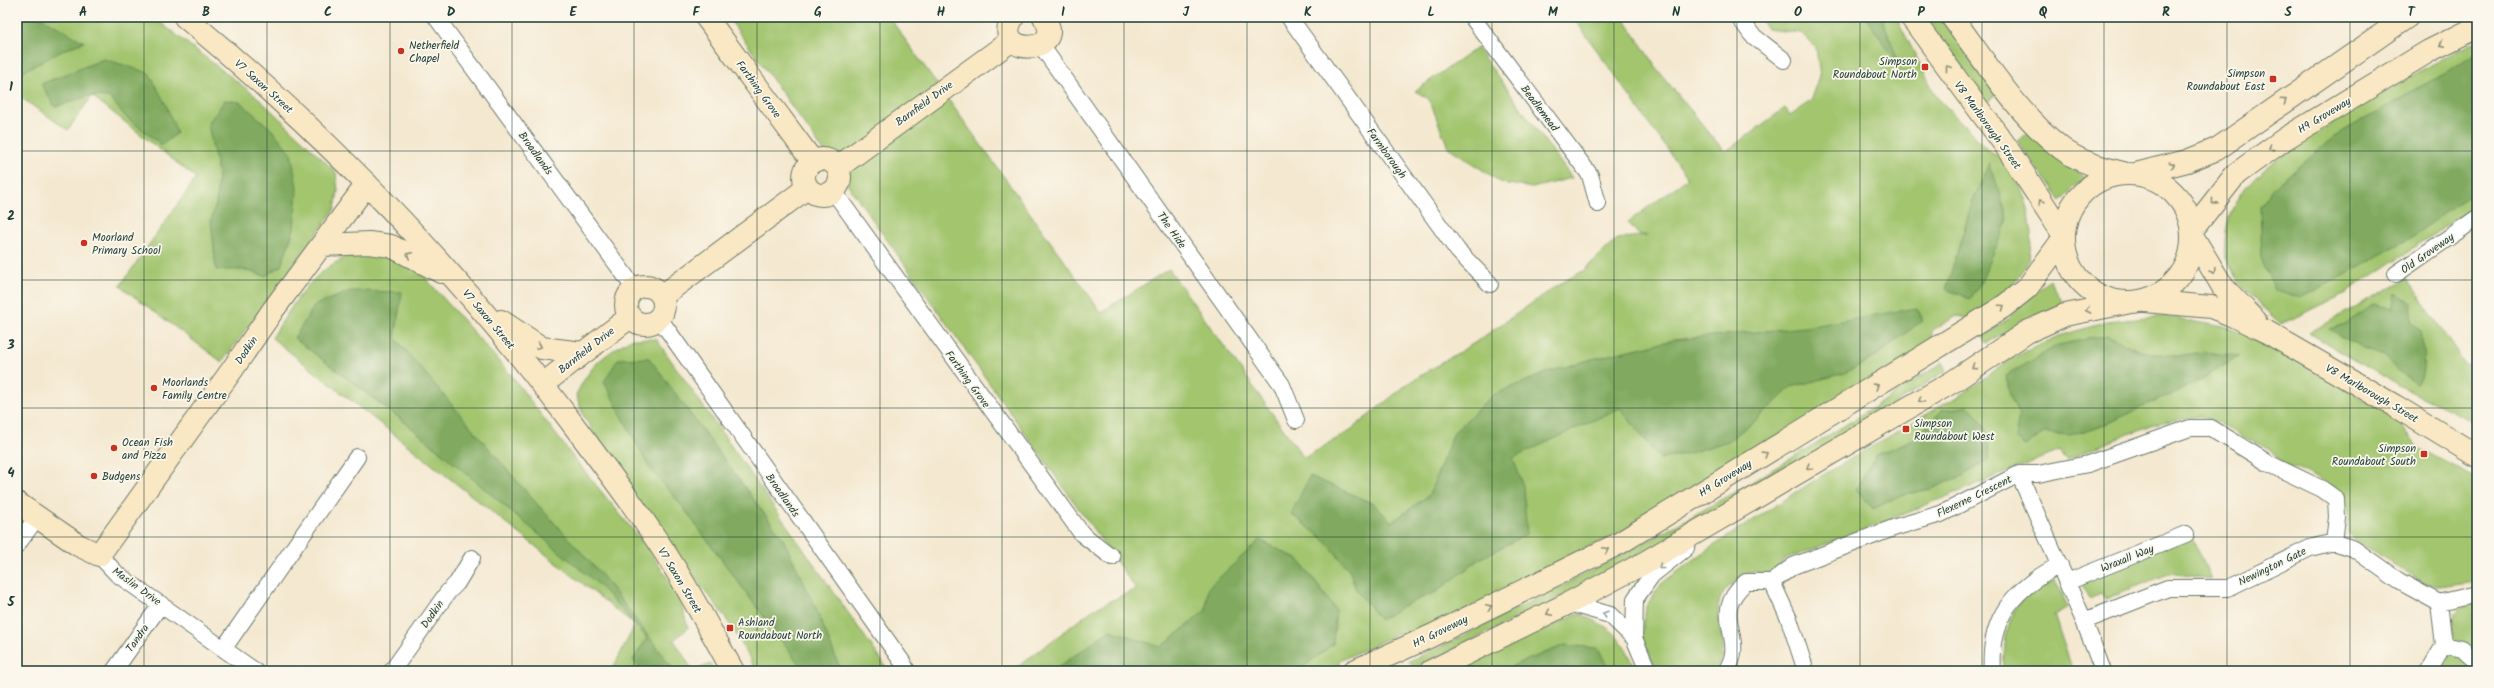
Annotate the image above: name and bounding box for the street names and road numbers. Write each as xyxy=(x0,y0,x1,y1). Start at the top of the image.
street label: V7 Saxon Street xyxy=(230,55,297,119)
street label: Farthing Grove xyxy=(731,57,785,122)
street label: Barnfield Drive xyxy=(892,77,957,131)
street label: V8 Marlborough Street xyxy=(1949,78,2026,174)
street label: Beadlemead xyxy=(1516,81,1563,136)
street label: H9 Groveway xyxy=(2294,92,2356,139)
street label: Farmborough xyxy=(1362,124,1411,183)
street label: Broadlands xyxy=(513,128,557,179)
street label: The Hide xyxy=(1152,208,1191,253)
street label: Old Groveway xyxy=(2397,228,2459,279)
street label: V7 Saxon Street xyxy=(457,285,519,354)
street label: Barnfield Drive xyxy=(554,323,619,379)
street label: Dodkin xyxy=(231,332,263,369)
street label: Farthing Grove xyxy=(940,347,994,412)
street label: V8 Marlborough Street xyxy=(2321,360,2422,428)
street label: H9 Groveway xyxy=(1695,455,1756,502)
street label: Broadlands xyxy=(760,470,804,522)
street label: Flexerne Crescent xyxy=(1934,471,2016,523)
street label: Wraxall Way xyxy=(2098,540,2157,578)
street label: Newington Gate xyxy=(2235,543,2310,591)
street label: V7 Saxon Street xyxy=(652,544,706,618)
street label: Maslin Drive xyxy=(108,563,165,611)
street label: Dodkin xyxy=(416,597,449,633)
street label: H9 Groveway xyxy=(1410,610,1472,653)
street label: Tandra xyxy=(121,621,154,657)

